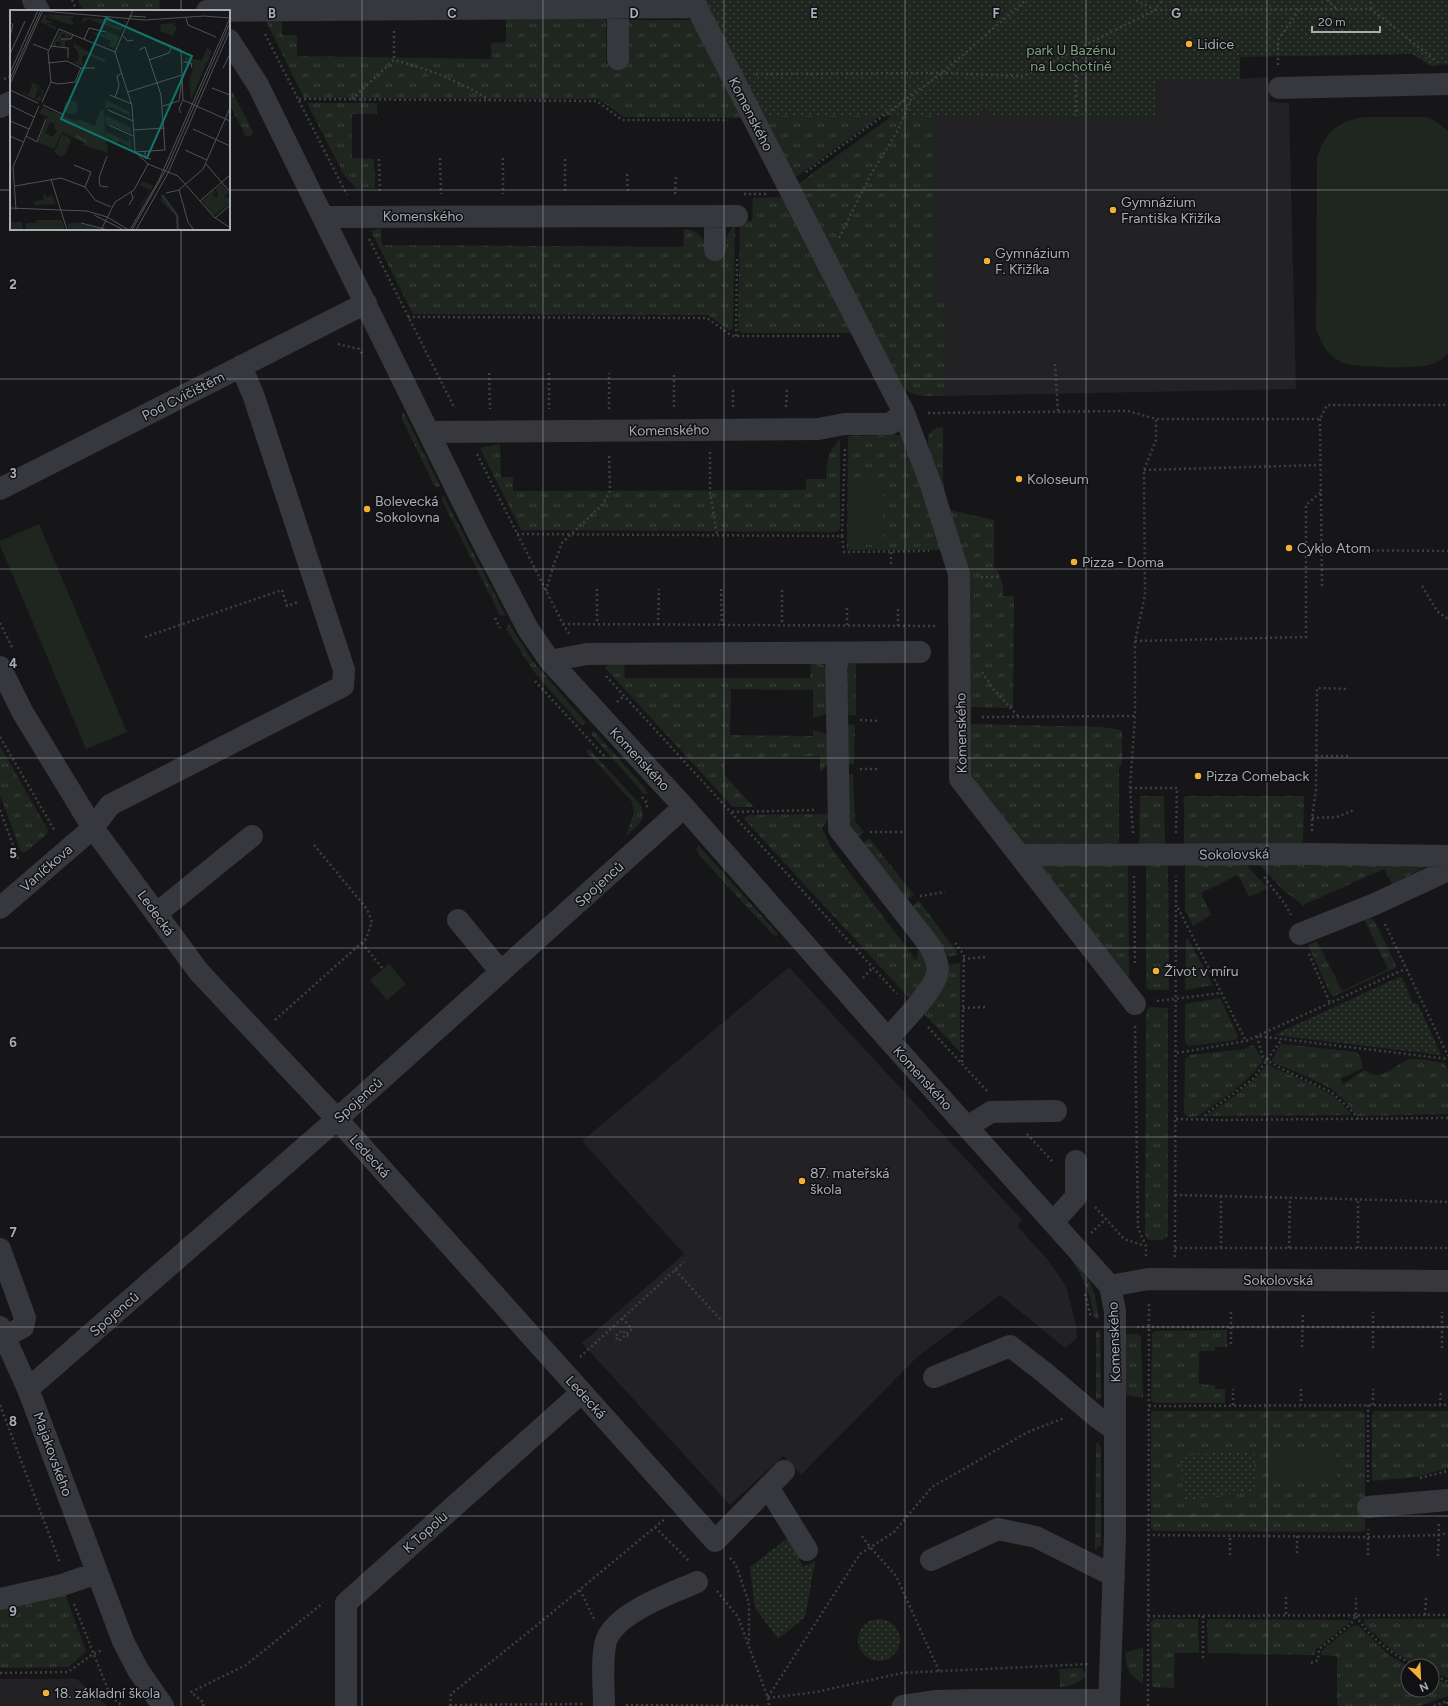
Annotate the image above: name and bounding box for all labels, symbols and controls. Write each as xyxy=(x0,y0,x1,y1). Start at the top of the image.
text: B xyxy=(268,6,276,21)
text: C xyxy=(447,6,457,21)
text: D xyxy=(629,6,639,21)
text: E xyxy=(810,6,818,21)
text: F xyxy=(992,6,1000,21)
text: G xyxy=(1171,6,1181,21)
scale bar xyxy=(1312,8,1380,34)
inset map xyxy=(10,10,230,230)
text: 20 m xyxy=(1318,15,1346,29)
place label: Lidice xyxy=(1197,36,1235,53)
marker: Lidice xyxy=(1184,39,1194,49)
park label: park U Bazénu na Lochotíně xyxy=(1026,42,1116,75)
street label: Komenského xyxy=(725,74,776,154)
place label: Gymnázium Františka Křižíka xyxy=(1121,194,1221,227)
marker: Gymnázium Františka Křižíka xyxy=(1108,205,1118,215)
street label: Komenského xyxy=(383,208,463,225)
place label: Gymnázium F. Křižíka xyxy=(995,245,1070,278)
marker: Gymnázium F. Křižíka xyxy=(982,256,992,266)
text: 2 xyxy=(9,277,17,292)
street label: Pod Cvičištěm xyxy=(139,368,228,425)
street label: Komenského xyxy=(629,421,709,440)
text: 3 xyxy=(9,466,17,481)
place label: Koloseum xyxy=(1027,471,1089,488)
marker: Koloseum xyxy=(1014,474,1024,484)
place label: Bolevecká Sokolovna xyxy=(375,493,440,526)
marker: Bolevecká Sokolovna xyxy=(362,504,372,514)
place label: Cyklo Atom xyxy=(1297,540,1371,557)
marker: Cyklo Atom xyxy=(1284,543,1294,553)
place label: Pizza - Doma xyxy=(1082,554,1164,571)
marker: Pizza - Doma xyxy=(1069,557,1079,567)
text: 4 xyxy=(9,656,17,671)
street label: Komenského xyxy=(952,693,971,773)
street label: Komenského xyxy=(606,724,673,795)
place label: Pizza Comeback xyxy=(1206,768,1309,785)
marker: Pizza Comeback xyxy=(1193,771,1203,781)
street label: Vaníčkova xyxy=(17,841,76,896)
street label: Sokolovská xyxy=(1199,845,1269,864)
text: 5 xyxy=(9,846,17,861)
street label: Spojenců xyxy=(571,858,627,911)
street label: Ledecká xyxy=(133,887,178,939)
place label: Život v míru xyxy=(1164,963,1239,980)
marker: Život v míru xyxy=(1151,966,1161,976)
text: 6 xyxy=(9,1035,17,1050)
street label: Komenského xyxy=(889,1043,956,1114)
street label: Spojenců xyxy=(330,1074,386,1127)
street label: Ledecká xyxy=(346,1131,393,1181)
place label: 87. mateřská škola xyxy=(810,1165,889,1198)
marker: 87. mateřská škola xyxy=(797,1176,807,1186)
text: 7 xyxy=(9,1225,17,1240)
street label: Sokolovská xyxy=(1243,1272,1313,1289)
street label: Spojenců xyxy=(86,1288,142,1340)
street label: Komenského xyxy=(1105,1301,1124,1383)
street label: Ledecká xyxy=(562,1372,609,1422)
street label: Majakovského xyxy=(29,1410,76,1499)
text: 8 xyxy=(9,1414,17,1429)
street label: K Topolu xyxy=(399,1508,451,1557)
text: 9 xyxy=(9,1604,17,1619)
north arrow xyxy=(1400,1658,1440,1698)
text: N xyxy=(1417,1679,1430,1694)
place label: 18. základní škola xyxy=(54,1685,160,1702)
marker: 18. základní škola xyxy=(41,1688,51,1698)

